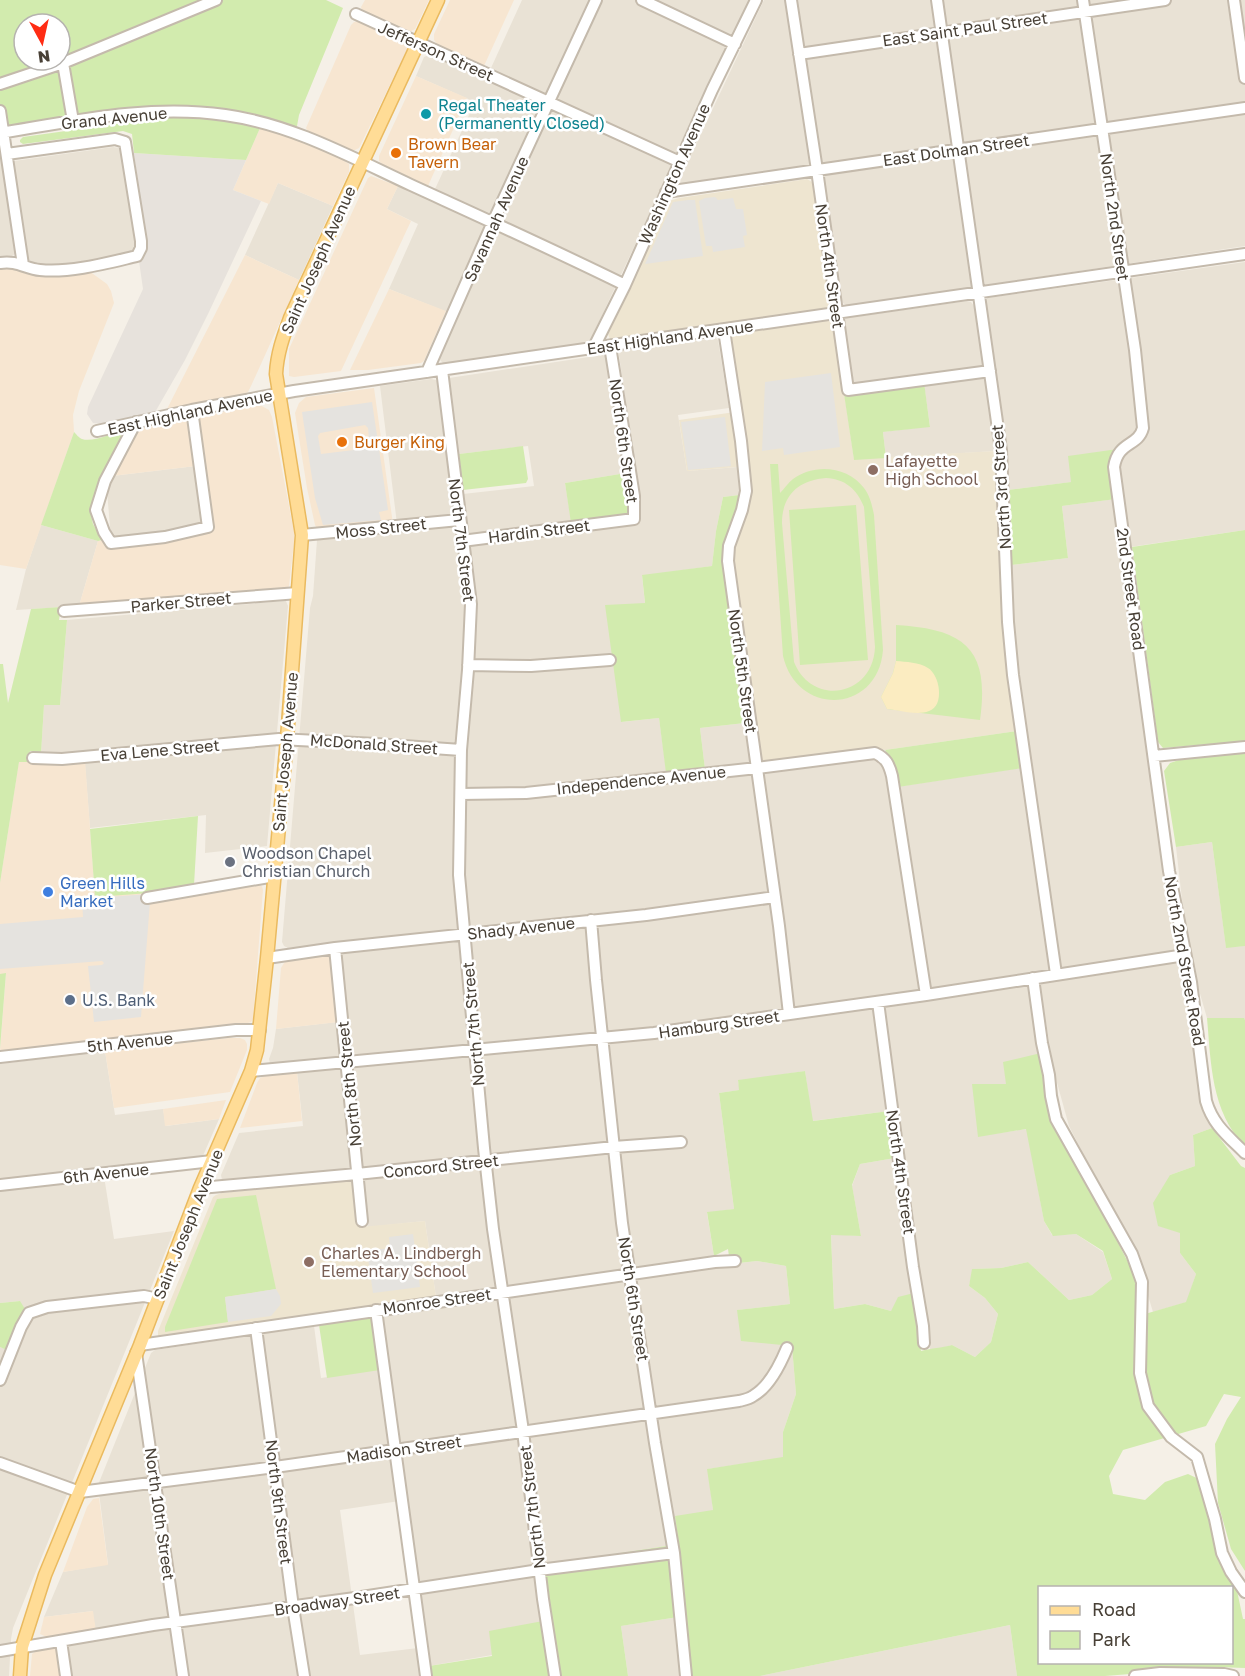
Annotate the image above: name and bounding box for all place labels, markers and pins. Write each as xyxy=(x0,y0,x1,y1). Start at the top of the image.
place label: Regal Theater (Permanently Closed) xyxy=(438,95,605,133)
marker: Regal Theater (Permanently Closed) xyxy=(419,107,433,121)
place label: Brown Bear Tavern xyxy=(408,134,496,172)
marker: Brown Bear Tavern xyxy=(389,146,403,160)
place label: Burger King xyxy=(354,432,445,452)
marker: Burger King xyxy=(335,435,349,449)
place label: Lafayette High School xyxy=(885,451,978,489)
marker: Lafayette High School xyxy=(866,463,880,477)
place label: Woodson Chapel Christian Church xyxy=(242,843,372,881)
marker: Woodson Chapel Christian Church xyxy=(223,855,237,869)
place label: Green Hills Market xyxy=(60,873,145,911)
marker: Green Hills Market xyxy=(41,885,55,899)
place label: U.S. Bank xyxy=(82,990,155,1010)
marker: U.S. Bank xyxy=(63,993,77,1007)
place label: Charles A. Lindbergh Elementary School xyxy=(321,1243,481,1281)
marker: Charles A. Lindbergh Elementary School xyxy=(302,1255,316,1269)

